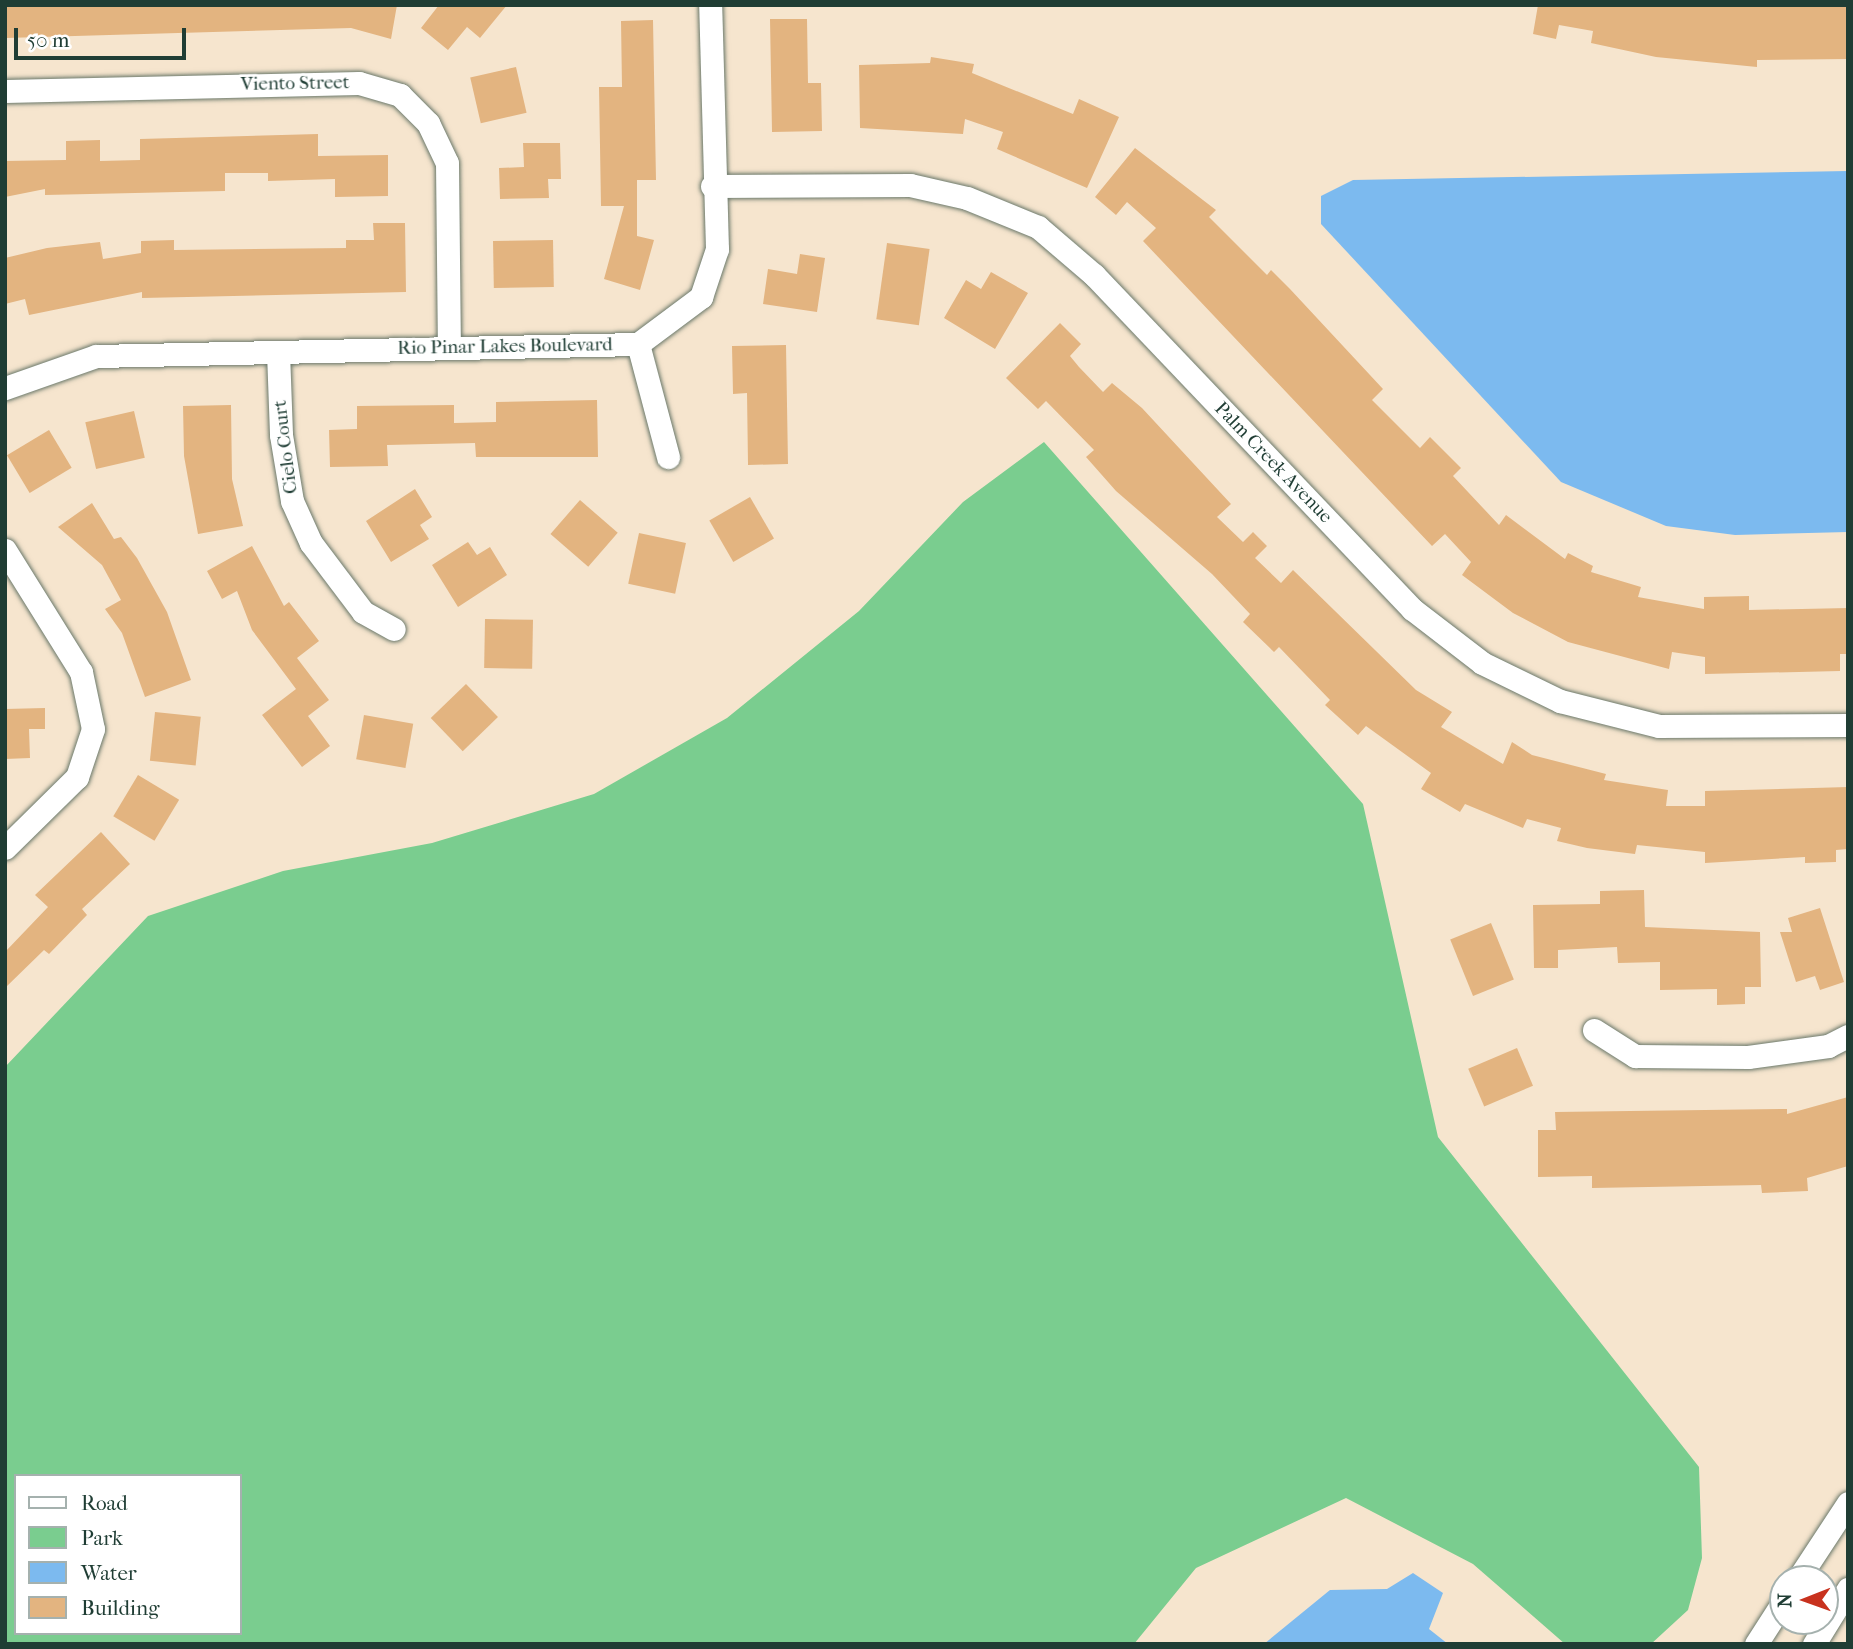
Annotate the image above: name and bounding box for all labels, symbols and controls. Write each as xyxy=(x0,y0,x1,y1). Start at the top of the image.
scale bar xyxy=(18,14,189,58)
text: 50 m xyxy=(27,28,70,52)
street label: Viento Street xyxy=(240,72,350,96)
street label: Rio Pinar Lakes Boulevard xyxy=(397,334,613,360)
street label: Palm Creek Avenue xyxy=(1209,398,1337,528)
street label: Cielo Court xyxy=(269,399,303,495)
legend xyxy=(14,1474,242,1635)
text: Road xyxy=(81,1491,128,1515)
text: Park xyxy=(81,1526,123,1550)
text: Water xyxy=(81,1561,137,1585)
north arrow xyxy=(1769,1565,1839,1635)
text: N xyxy=(1774,1593,1796,1608)
text: Building xyxy=(81,1596,159,1620)

